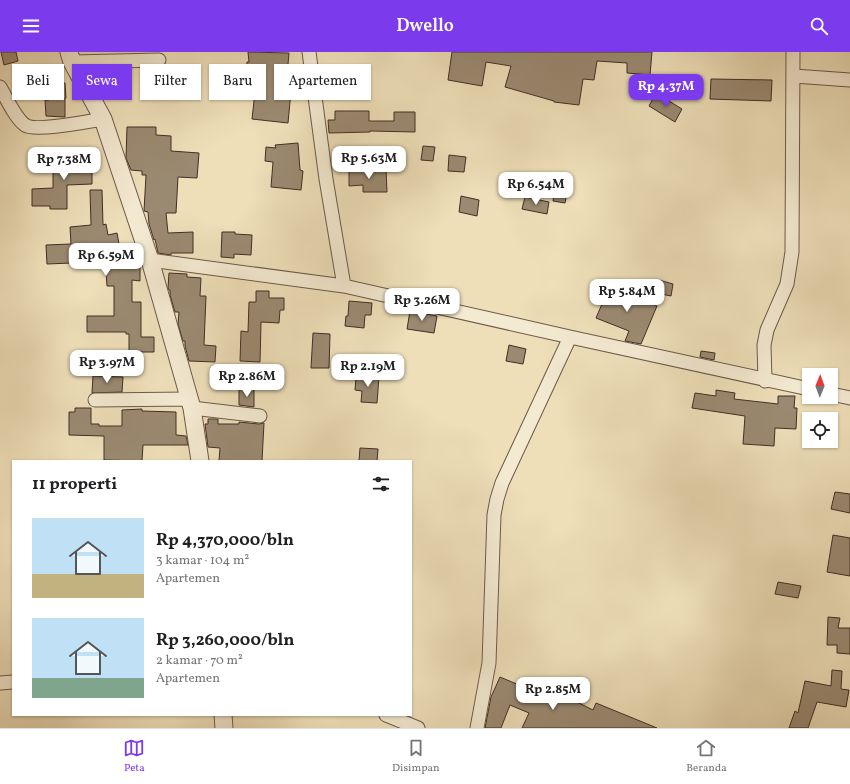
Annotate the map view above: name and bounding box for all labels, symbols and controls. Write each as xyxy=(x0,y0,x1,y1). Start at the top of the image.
text: Dwello xyxy=(396,14,454,39)
icon: menu xyxy=(20,15,42,37)
icon: search xyxy=(808,15,830,37)
chip: Beli xyxy=(12,64,64,100)
chip: Sewa xyxy=(72,64,132,100)
chip: Filter xyxy=(140,64,201,100)
chip: Baru xyxy=(209,64,266,100)
chip: Apartemen xyxy=(274,64,371,100)
pin: Rp 4.37M xyxy=(625,74,707,108)
text: Rp 4.37M xyxy=(638,78,694,96)
pin: Rp 5.63M xyxy=(328,146,410,180)
pin: Rp 7.38M xyxy=(23,147,105,181)
text: Rp 5.63M xyxy=(341,150,397,168)
text: Rp 7.38M xyxy=(37,151,91,169)
pin: Rp 6.54M xyxy=(495,172,577,206)
text: Rp 6.54M xyxy=(507,176,565,194)
pin: Rp 6.59M xyxy=(65,243,147,277)
text: Rp 6.59M xyxy=(78,247,134,265)
pin: Rp 5.84M xyxy=(586,279,668,313)
text: Rp 5.84M xyxy=(598,283,656,301)
pin: Rp 3.26M xyxy=(381,288,463,322)
text: Rp 3.26M xyxy=(394,292,450,310)
pin: Rp 3.97M xyxy=(66,350,148,384)
text: Rp 3.97M xyxy=(79,354,135,372)
pin: Rp 2.19M xyxy=(327,354,409,388)
text: Rp 2.19M xyxy=(340,358,396,376)
pin: Rp 2.86M xyxy=(206,364,288,398)
text: Rp 2.86M xyxy=(218,368,276,386)
north arrow xyxy=(802,368,838,404)
map controls xyxy=(802,368,838,448)
button: locate xyxy=(802,412,838,448)
text: 11 properti xyxy=(32,473,117,496)
icon: filters xyxy=(370,473,392,495)
text: Rp 4,370,000/bln xyxy=(156,529,294,552)
icon: home xyxy=(64,534,112,582)
text: 3 kamar · 104 m² xyxy=(156,552,249,570)
text: Apartemen xyxy=(156,570,220,588)
text: Rp 3,260,000/bln xyxy=(156,629,295,652)
icon: home xyxy=(64,634,112,682)
text: 2 kamar · 70 m² xyxy=(156,652,243,670)
text: Apartemen xyxy=(156,670,220,688)
pin: Rp 2.85M xyxy=(512,677,594,711)
text: Rp 2.85M xyxy=(525,681,581,699)
tab: Peta xyxy=(123,737,145,776)
tab: Disimpan xyxy=(392,737,440,776)
tab: Beranda xyxy=(686,737,727,776)

